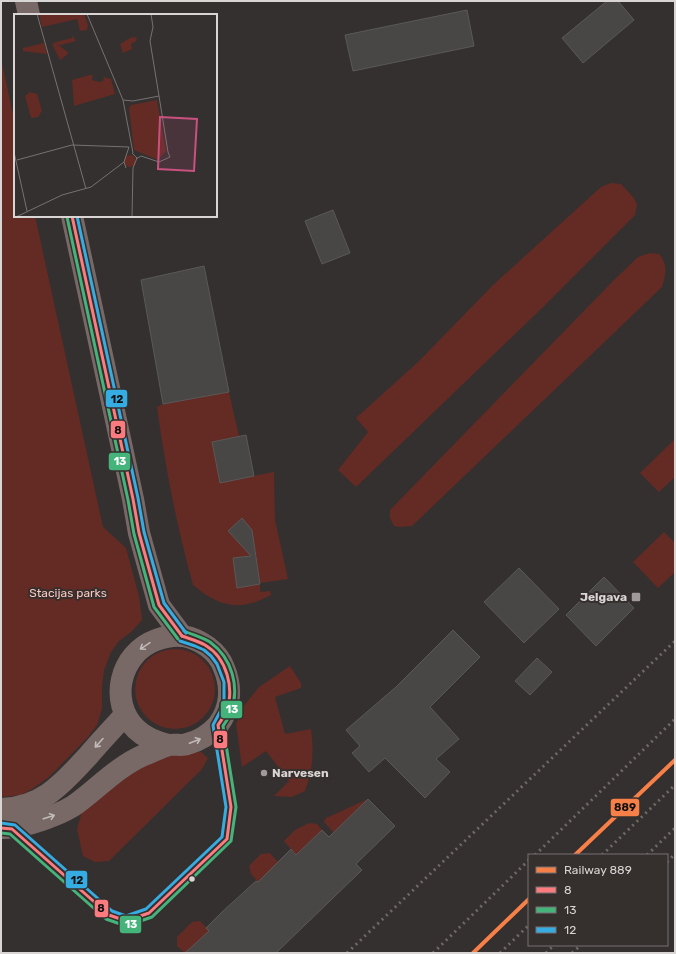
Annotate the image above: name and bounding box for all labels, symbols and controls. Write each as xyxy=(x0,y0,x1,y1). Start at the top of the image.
inset map xyxy=(14,14,217,217)
line badge: 12 xyxy=(105,389,128,408)
text: 12 xyxy=(111,393,123,406)
line badge: 8 xyxy=(110,420,126,439)
text: 8 xyxy=(114,424,122,437)
line badge: 13 xyxy=(108,452,131,471)
text: 13 xyxy=(114,455,126,468)
park label: Stacijas parks xyxy=(29,586,107,600)
place label: Jelgava xyxy=(580,590,627,604)
marker: Jelgava xyxy=(630,591,642,603)
one-way arrow xyxy=(140,642,151,650)
line badge: 13 xyxy=(220,700,243,719)
text: 13 xyxy=(226,703,238,716)
line badge: 8 xyxy=(213,730,228,749)
text: 8 xyxy=(216,733,224,746)
one-way arrow xyxy=(189,737,201,744)
one-way arrow xyxy=(95,738,104,748)
place label: Narvesen xyxy=(272,766,329,780)
marker: Narvesen xyxy=(259,768,269,778)
line badge: 889 xyxy=(610,798,640,817)
text: 889 xyxy=(614,801,636,814)
one-way arrow xyxy=(42,813,55,820)
legend xyxy=(528,854,668,946)
text: Railway 889 xyxy=(564,863,632,877)
line badge: 12 xyxy=(65,870,88,889)
text: 12 xyxy=(71,874,83,887)
unlabelled marker xyxy=(187,874,197,884)
text: 8 xyxy=(564,883,572,897)
line badge: 8 xyxy=(94,899,109,918)
text: 8 xyxy=(97,902,105,915)
text: 13 xyxy=(564,903,576,917)
line badge: 13 xyxy=(119,915,142,934)
text: 13 xyxy=(125,918,137,931)
text: 12 xyxy=(564,923,576,937)

